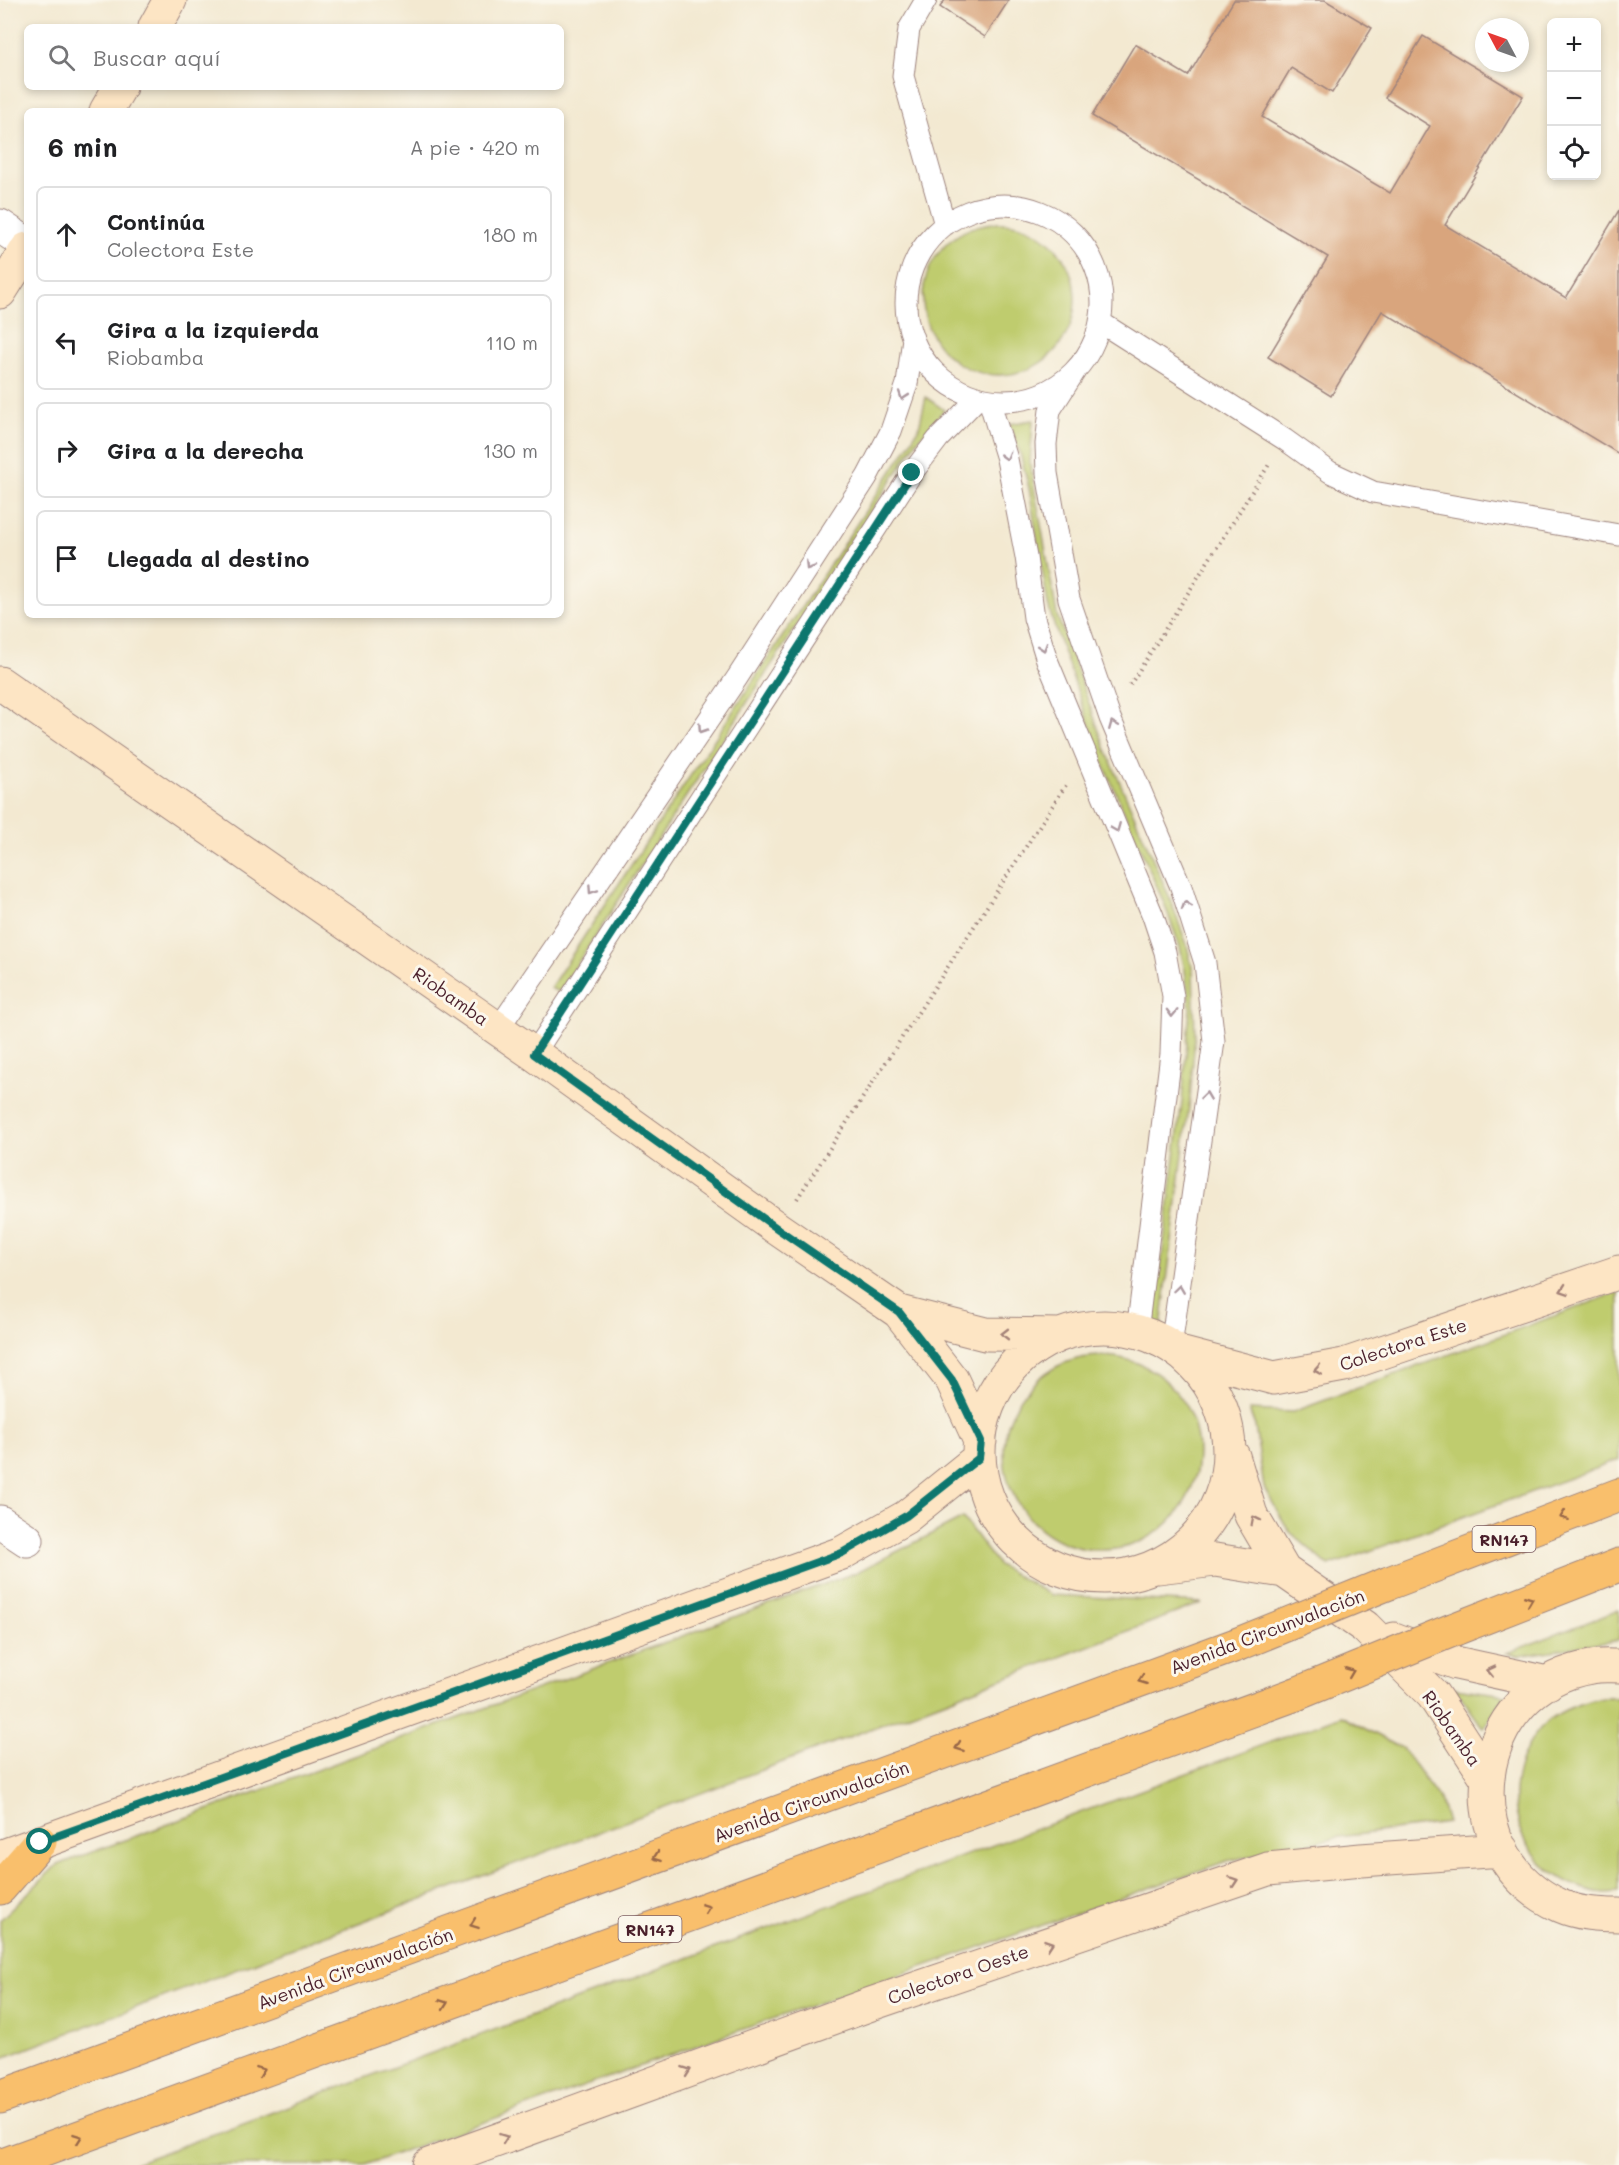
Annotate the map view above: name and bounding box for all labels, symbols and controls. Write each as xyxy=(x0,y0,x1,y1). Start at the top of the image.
north arrow xyxy=(1475,18,1529,72)
map controls xyxy=(1547,18,1601,180)
button: + xyxy=(1547,18,1601,72)
search box xyxy=(24,24,564,90)
icon: search xyxy=(45,41,78,74)
text: Buscar aquí xyxy=(93,43,221,72)
button: − xyxy=(1547,72,1601,126)
button: locate xyxy=(1547,126,1601,180)
text: 6 min xyxy=(48,130,117,164)
text: A pie · 420 m xyxy=(410,134,540,160)
text: Continúa xyxy=(107,207,205,236)
icon: ahead xyxy=(50,218,83,251)
text: 180 m xyxy=(482,221,538,247)
text: Colectora Este xyxy=(107,236,254,262)
text: Gira a la izquierda xyxy=(107,315,319,344)
icon: left xyxy=(50,326,83,359)
text: 110 m xyxy=(485,329,538,355)
text: Riobamba xyxy=(107,344,204,370)
one-way arrow xyxy=(898,390,910,401)
icon: right xyxy=(50,434,83,467)
text: Gira a la derecha xyxy=(107,436,304,465)
text: 130 m xyxy=(483,437,538,463)
one-way arrow xyxy=(998,451,1011,461)
route end xyxy=(898,459,924,485)
icon: arrive xyxy=(50,542,83,575)
text: Llegada al destino xyxy=(107,544,309,573)
one-way arrow xyxy=(805,559,816,570)
one-way arrow xyxy=(1036,641,1048,652)
one-way arrow xyxy=(1108,720,1120,731)
one-way arrow xyxy=(698,722,709,733)
one-way arrow xyxy=(1109,822,1121,833)
one-way arrow xyxy=(588,883,599,894)
one-way arrow xyxy=(1181,900,1194,911)
street label: Riobamba xyxy=(408,961,494,1031)
one-way arrow xyxy=(1166,1008,1179,1017)
one-way arrow xyxy=(1199,1092,1212,1101)
one-way arrow xyxy=(1559,1283,1570,1296)
one-way arrow xyxy=(1173,1285,1185,1294)
street label: Colectora Este xyxy=(1336,1312,1470,1376)
one-way arrow xyxy=(1001,1328,1010,1340)
one-way arrow xyxy=(1314,1363,1324,1376)
one-way arrow xyxy=(1560,1508,1570,1521)
one-way arrow xyxy=(1251,1516,1262,1527)
road number: RN147 xyxy=(1472,1526,1536,1552)
street label: Avenida Circunvalación xyxy=(1166,1583,1368,1679)
one-way arrow xyxy=(1523,1595,1534,1607)
one-way arrow xyxy=(1486,1665,1496,1678)
one-way arrow xyxy=(1344,1667,1355,1679)
one-way arrow xyxy=(1137,1672,1148,1685)
street label: Riobamba xyxy=(1417,1685,1487,1771)
one-way arrow xyxy=(954,1739,965,1752)
street label: Avenida Circunvalación xyxy=(710,1754,912,1848)
route start xyxy=(26,1828,52,1854)
one-way arrow xyxy=(652,1850,663,1862)
one-way arrow xyxy=(1228,1876,1239,1888)
one-way arrow xyxy=(701,1903,711,1916)
road number: RN147 xyxy=(618,1916,682,1942)
one-way arrow xyxy=(469,1917,480,1929)
street label: Avenida Circunvalación xyxy=(254,1921,456,2015)
one-way arrow xyxy=(1043,1938,1054,1951)
street label: Colectora Oeste xyxy=(884,1939,1032,2009)
one-way arrow xyxy=(438,1999,449,2011)
one-way arrow xyxy=(255,2066,266,2078)
one-way arrow xyxy=(681,2066,692,2078)
one-way arrow xyxy=(72,2132,83,2145)
one-way arrow xyxy=(498,2132,509,2145)

